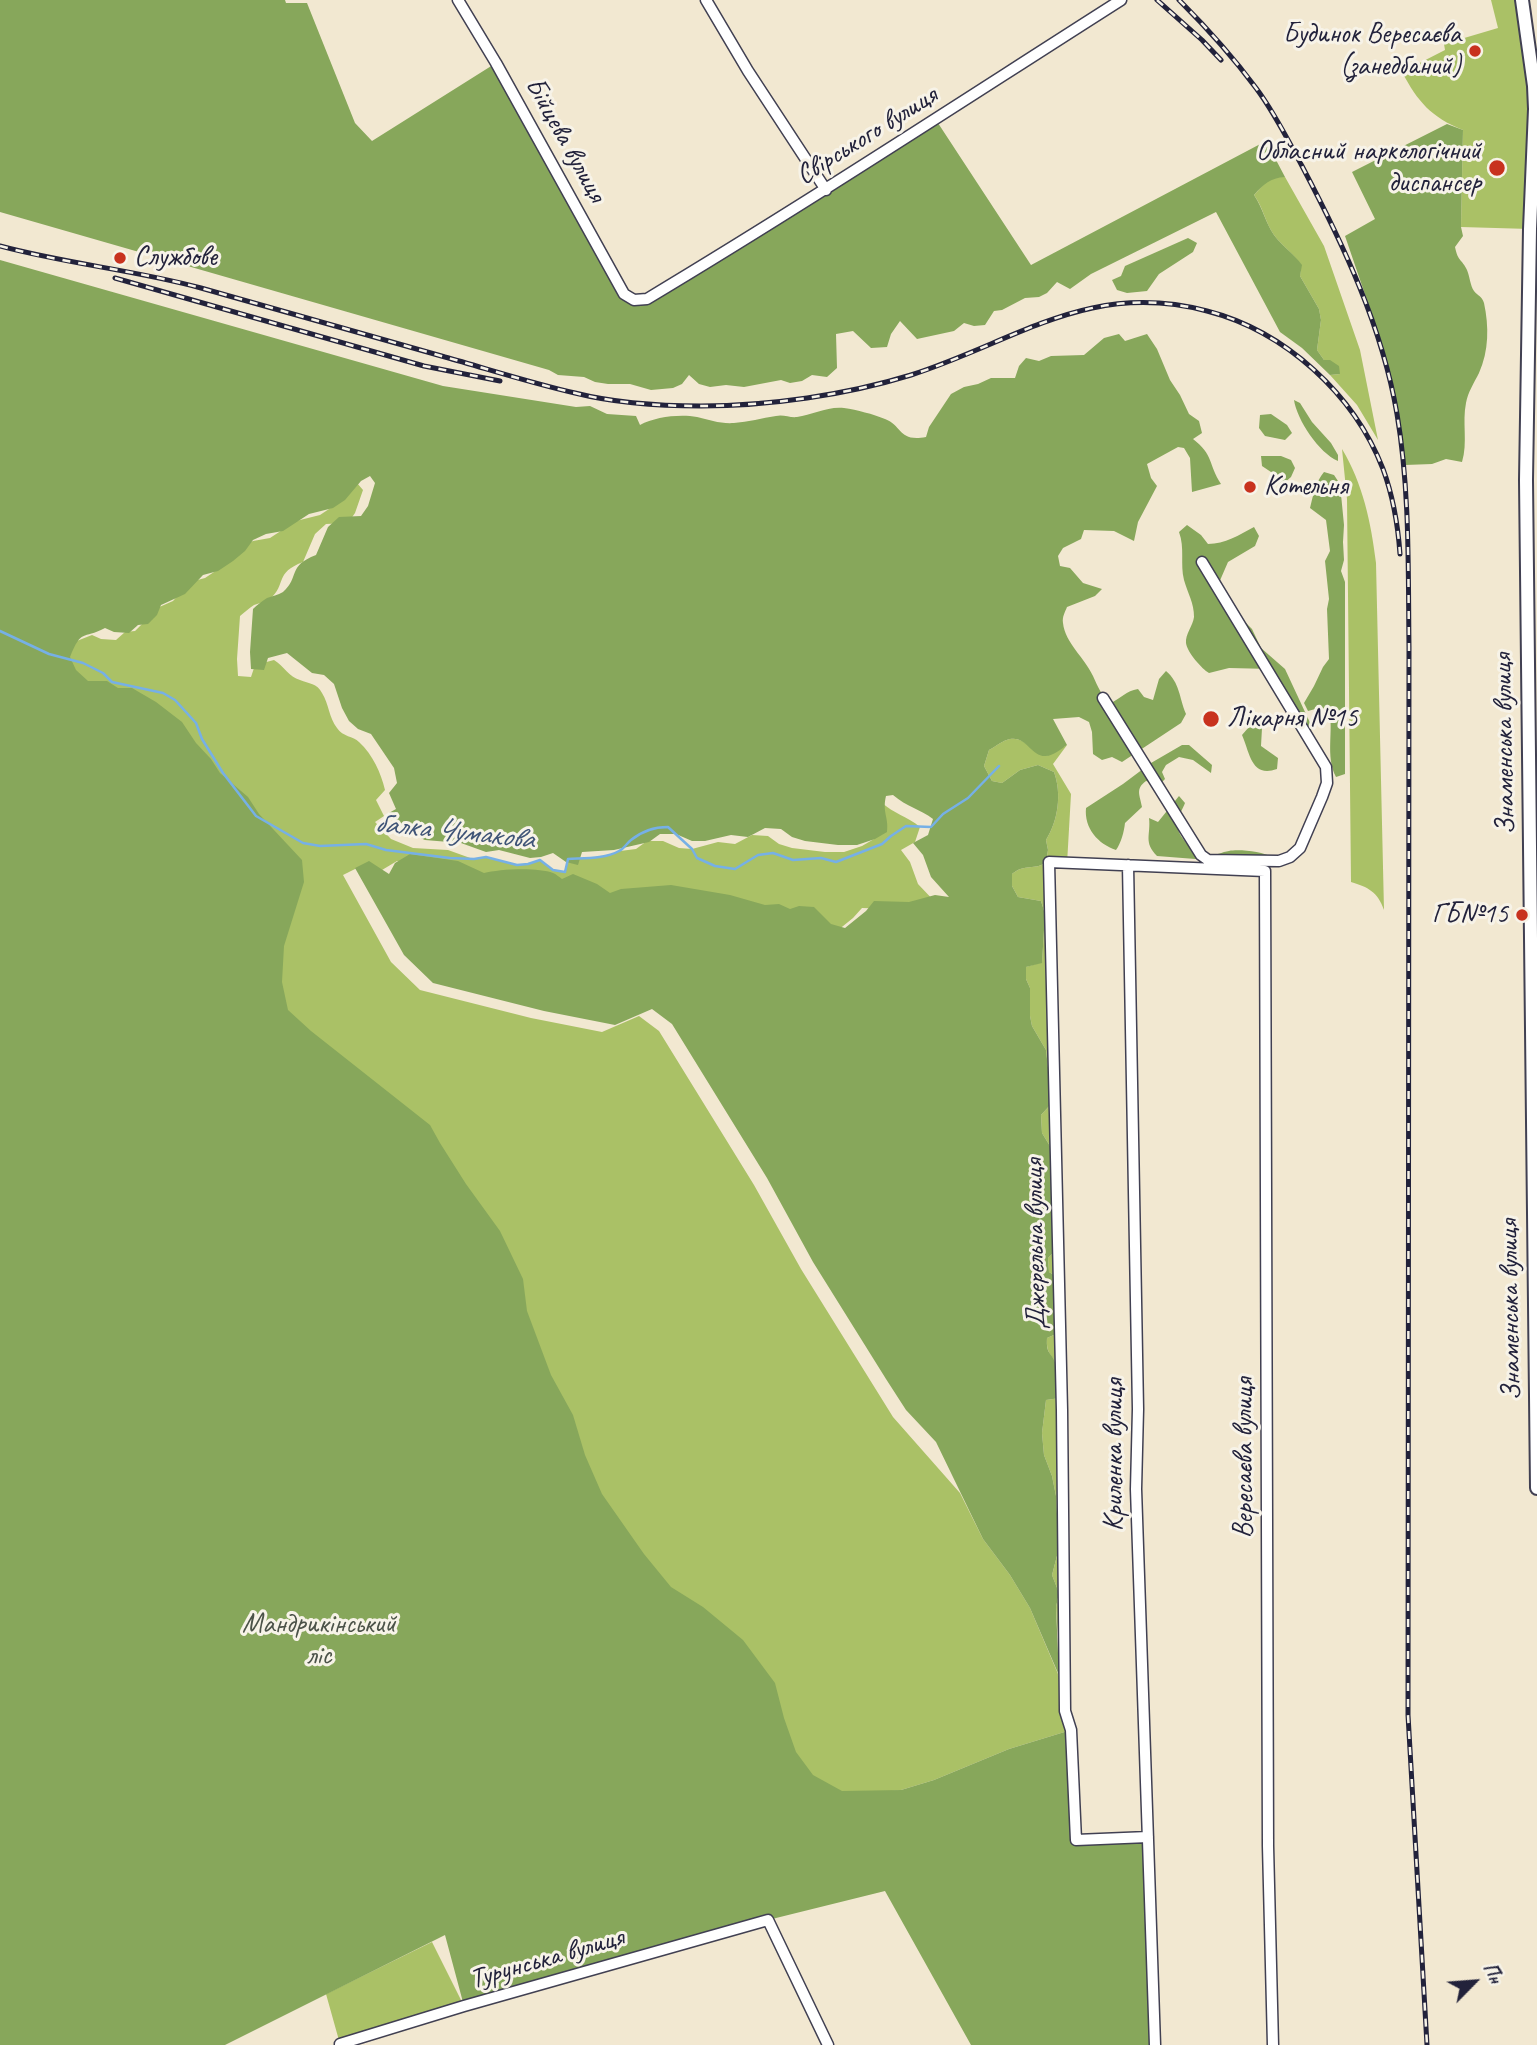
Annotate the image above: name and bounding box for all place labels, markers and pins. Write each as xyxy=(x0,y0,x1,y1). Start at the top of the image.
place label: Будинок Вересаєва (занедбаний) xyxy=(1283,18,1461,84)
marker: Будинок Вересаєва (занедбаний) xyxy=(1467,43,1483,59)
place label: Обласний наркологічний диспансер xyxy=(1256,135,1481,201)
marker: Обласний наркологічний диспансер xyxy=(1487,158,1507,178)
place label: Службове xyxy=(134,241,217,275)
marker: Службове xyxy=(112,250,128,266)
place label: Котельня xyxy=(1264,470,1348,504)
marker: Котельня xyxy=(1242,479,1258,495)
place label: Лікарня №15 xyxy=(1227,702,1358,736)
marker: Лікарня №15 xyxy=(1201,709,1221,729)
place label: ГБ№15 xyxy=(1432,898,1508,932)
marker: ГБ№15 xyxy=(1514,907,1530,923)

